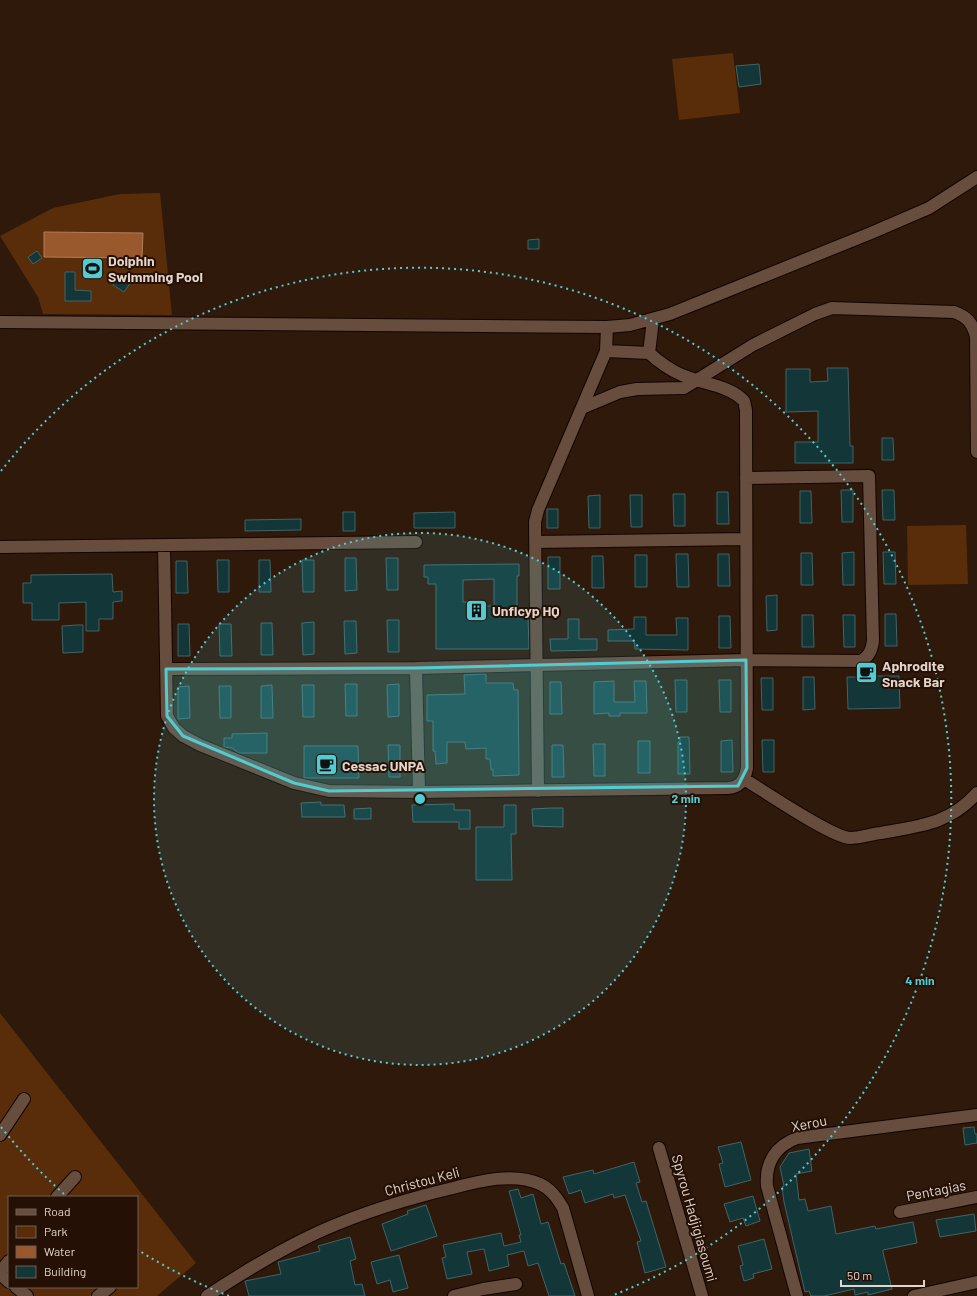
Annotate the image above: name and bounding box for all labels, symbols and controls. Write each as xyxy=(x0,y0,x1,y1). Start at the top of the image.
place label: Dolphin Swimming Pool xyxy=(108,252,203,285)
sports icon: Dolphin Swimming Pool xyxy=(80,255,106,281)
building icon: Unficyp HQ xyxy=(464,597,490,623)
place label: Unficyp HQ xyxy=(492,602,560,619)
place label: Aphrodite Snack Bar xyxy=(882,657,945,690)
cafe icon: Aphrodite Snack Bar xyxy=(853,660,879,686)
cafe icon: Cessac UNPA xyxy=(314,752,340,778)
place label: Cessac UNPA xyxy=(342,757,425,774)
text: 2 min xyxy=(672,791,700,805)
centre of rings xyxy=(413,792,427,806)
text: 4 min xyxy=(905,973,935,987)
street label: Xerou xyxy=(790,1111,828,1135)
street label: Spyrou Hadjigiasoumi xyxy=(669,1153,721,1283)
street label: Christou Keli xyxy=(383,1163,461,1199)
street label: Pentagias xyxy=(905,1176,967,1204)
legend xyxy=(8,1196,138,1288)
text: Road xyxy=(44,1204,71,1218)
text: Park xyxy=(44,1224,68,1238)
text: Water xyxy=(44,1244,76,1258)
scale bar xyxy=(841,1262,924,1288)
text: Building xyxy=(44,1264,86,1278)
text: 50 m xyxy=(847,1268,872,1282)

